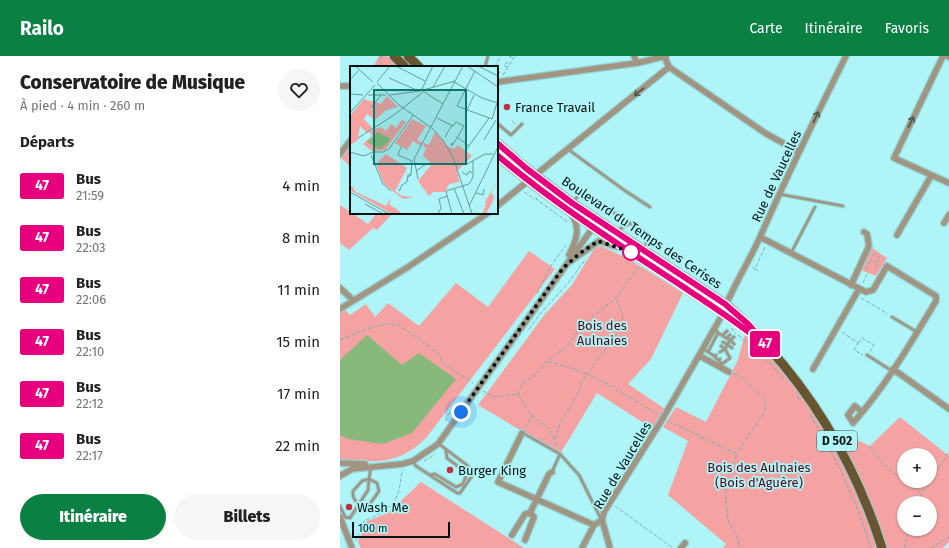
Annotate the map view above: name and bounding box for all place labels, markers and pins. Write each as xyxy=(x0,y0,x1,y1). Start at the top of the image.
place label: France Travail xyxy=(515,100,595,115)
marker: France Travail xyxy=(502,102,512,112)
unlabelled marker xyxy=(622,243,640,261)
place label: Burger King xyxy=(458,463,526,478)
marker: Burger King xyxy=(445,465,455,475)
place label: Wash Me xyxy=(357,500,409,515)
marker: Wash Me xyxy=(344,502,354,512)

